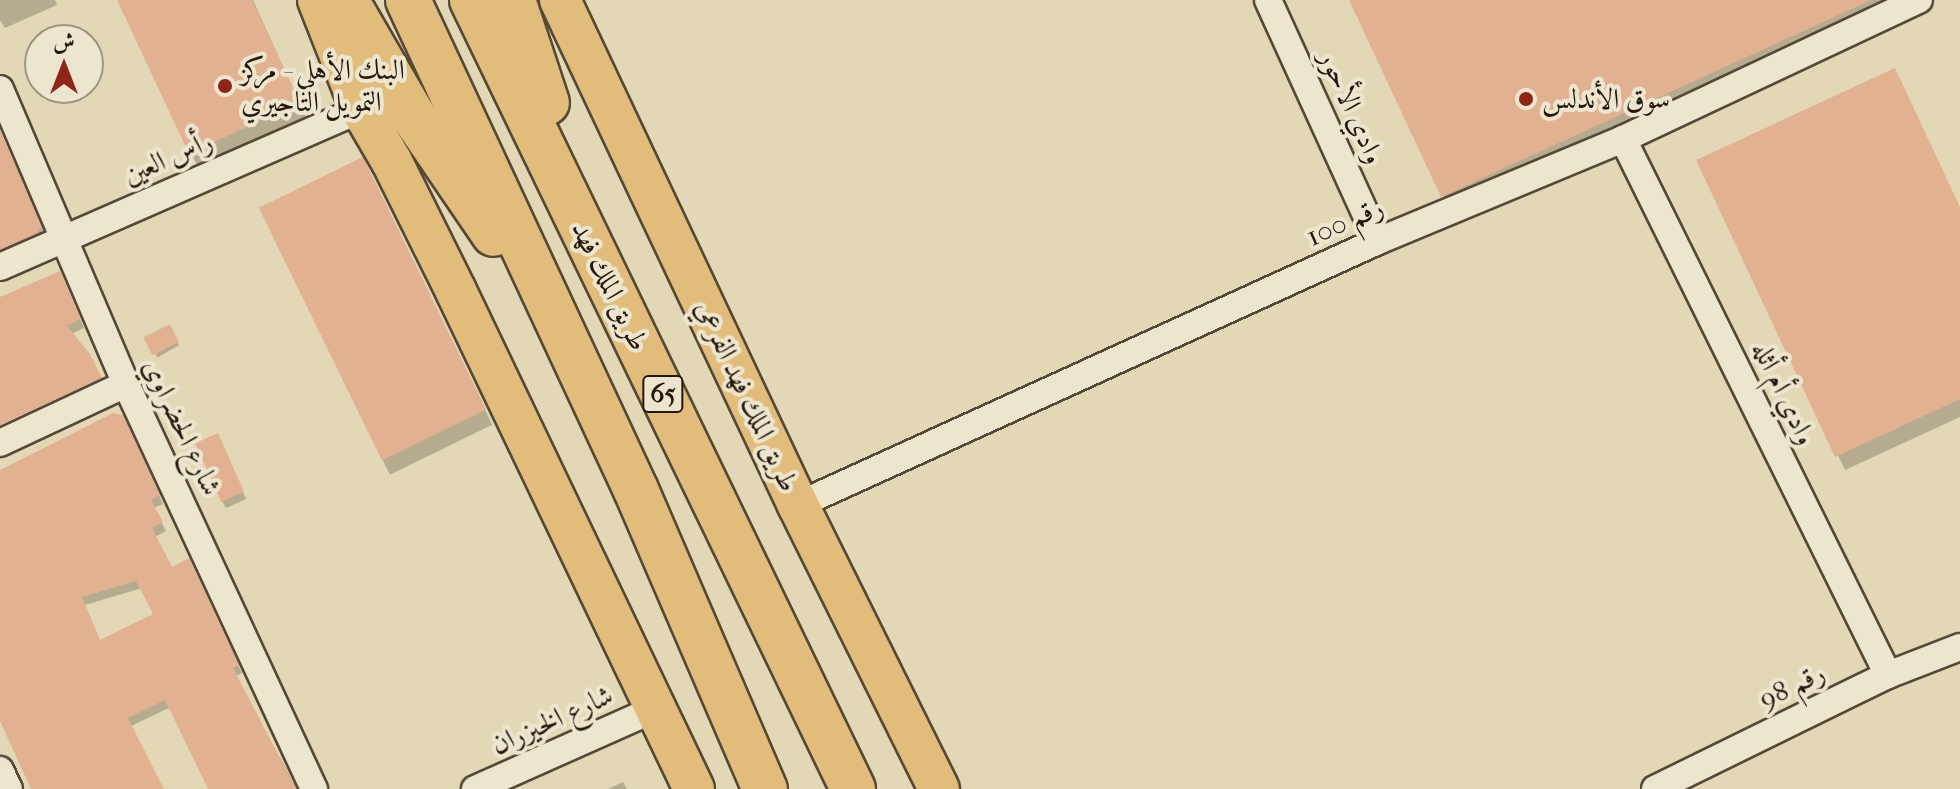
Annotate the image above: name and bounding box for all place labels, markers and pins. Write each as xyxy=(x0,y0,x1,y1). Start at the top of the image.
place label: البنك الأهلي - مركز التمويل التاجيري xyxy=(241,53,405,119)
marker: البنك الأهلي - مركز التمويل التاجيري xyxy=(216,77,234,95)
place label: سوق الأندلس xyxy=(1542,82,1670,116)
marker: سوق الأندلس xyxy=(1517,90,1535,108)

